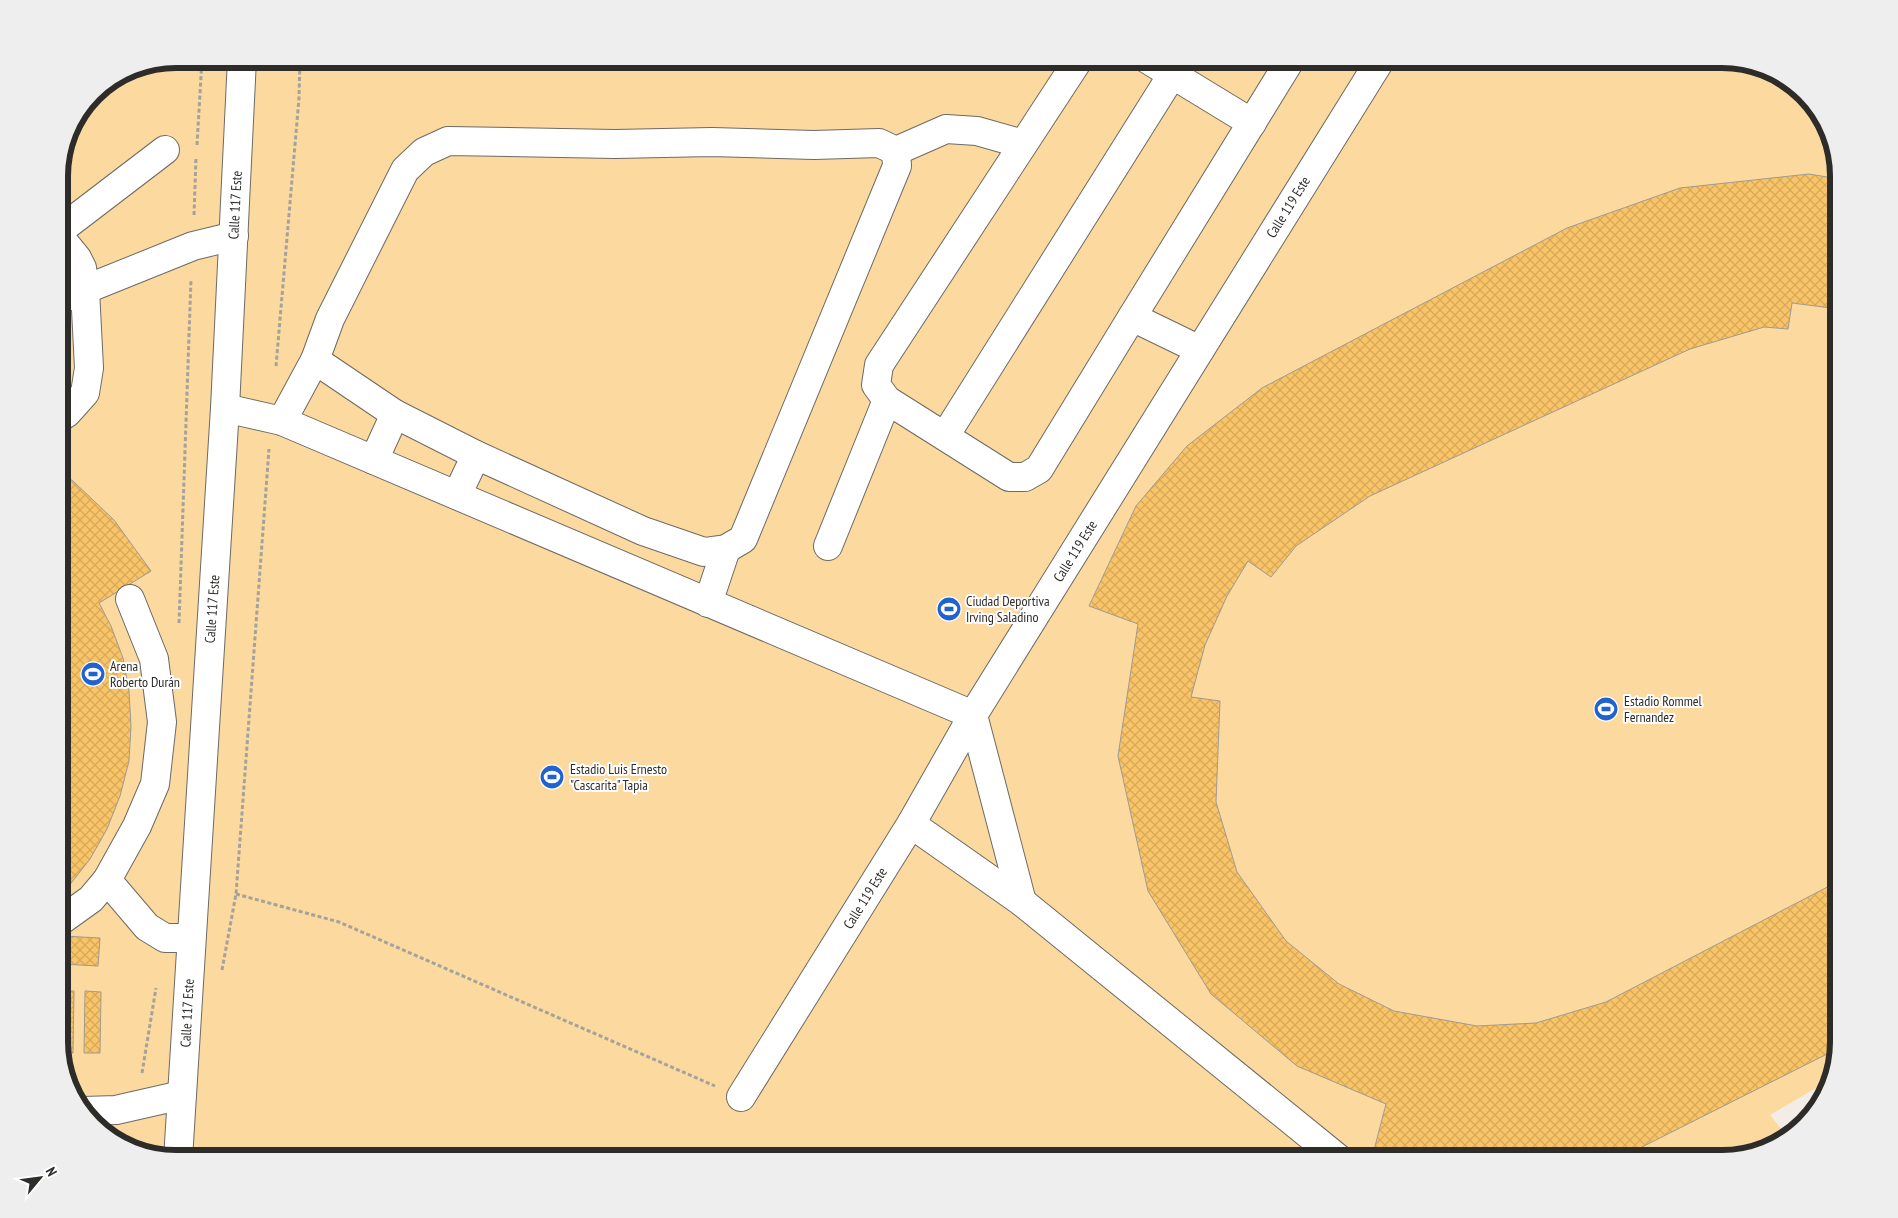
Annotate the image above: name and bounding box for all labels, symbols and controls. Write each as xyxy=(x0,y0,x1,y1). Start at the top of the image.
street label: Calle 117 Este xyxy=(224,170,246,240)
street label: Calle 119 Este xyxy=(1262,173,1314,241)
street label: Calle 119 Este xyxy=(1049,517,1101,585)
street label: Calle 117 Este xyxy=(201,574,223,644)
place label: Ciudad Deportiva Irving Saladino xyxy=(966,592,1050,626)
sports icon: Ciudad Deportiva Irving Saladino xyxy=(936,596,962,622)
place label: Arena Roberto Durán xyxy=(110,657,180,691)
sports icon: Arena Roberto Durán xyxy=(80,661,106,687)
place label: Estadio Rommel Fernandez xyxy=(1624,692,1703,726)
sports icon: Estadio Rommel Fernandez xyxy=(1593,696,1619,722)
place label: Estadio Luis Ernesto "Cascarita" Tapia xyxy=(570,760,667,794)
sports icon: Estadio Luis Ernesto "Cascarita" Tapia xyxy=(539,764,565,790)
street label: Calle 119 Este xyxy=(839,864,891,932)
street label: Calle 117 Este xyxy=(176,978,198,1048)
north arrow xyxy=(15,1153,65,1203)
text: N xyxy=(42,1164,61,1179)

